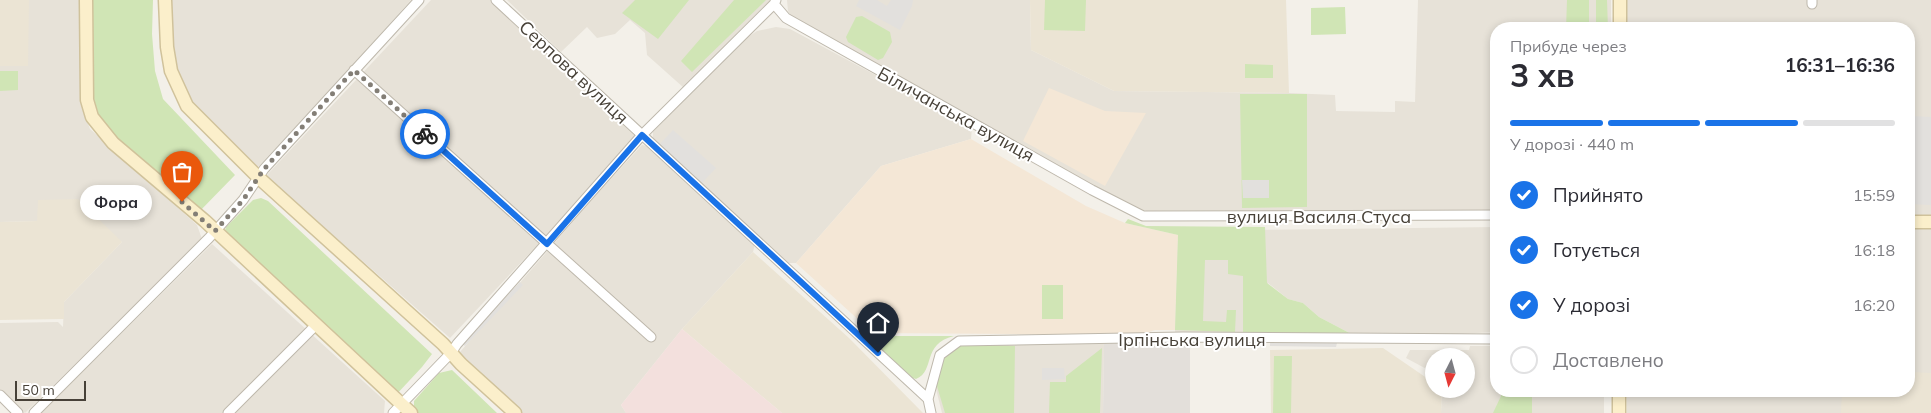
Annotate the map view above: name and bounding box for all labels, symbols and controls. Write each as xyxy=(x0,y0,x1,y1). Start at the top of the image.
street label: Серпова вулиця xyxy=(514,15,634,129)
text: Прибуде через xyxy=(1510,36,1627,56)
text: 16:31–16:36 xyxy=(1785,53,1895,77)
text: 3 хв xyxy=(1510,55,1575,95)
street label: Біличанська вулиця xyxy=(874,61,1038,167)
courier xyxy=(400,109,450,159)
icon: bike xyxy=(411,120,439,148)
text: У дорозі · 440 m xyxy=(1510,134,1634,154)
pin xyxy=(161,151,203,202)
icon: bag xyxy=(168,158,196,186)
icon: check xyxy=(1510,181,1538,209)
text: Прийнято xyxy=(1553,183,1643,207)
callout: Фора xyxy=(80,184,152,220)
text: 15:59 xyxy=(1853,185,1895,205)
text: Фора xyxy=(94,192,138,212)
street label: вулиця Василя Стуса xyxy=(1227,205,1411,228)
icon: check xyxy=(1510,236,1538,264)
text: Готується xyxy=(1553,238,1640,262)
text: 16:18 xyxy=(1853,240,1895,260)
icon: check xyxy=(1510,291,1538,319)
text: У дорозі xyxy=(1553,293,1630,317)
text: 16:20 xyxy=(1853,295,1895,315)
pin xyxy=(857,302,899,353)
icon: home xyxy=(864,309,892,337)
street label: Ірпінська вулиця xyxy=(1118,328,1266,351)
north arrow xyxy=(1425,348,1475,398)
map controls xyxy=(1425,348,1475,398)
text: Доставлено xyxy=(1553,348,1664,372)
scale bar xyxy=(15,378,86,401)
text: 50 m xyxy=(22,381,55,399)

